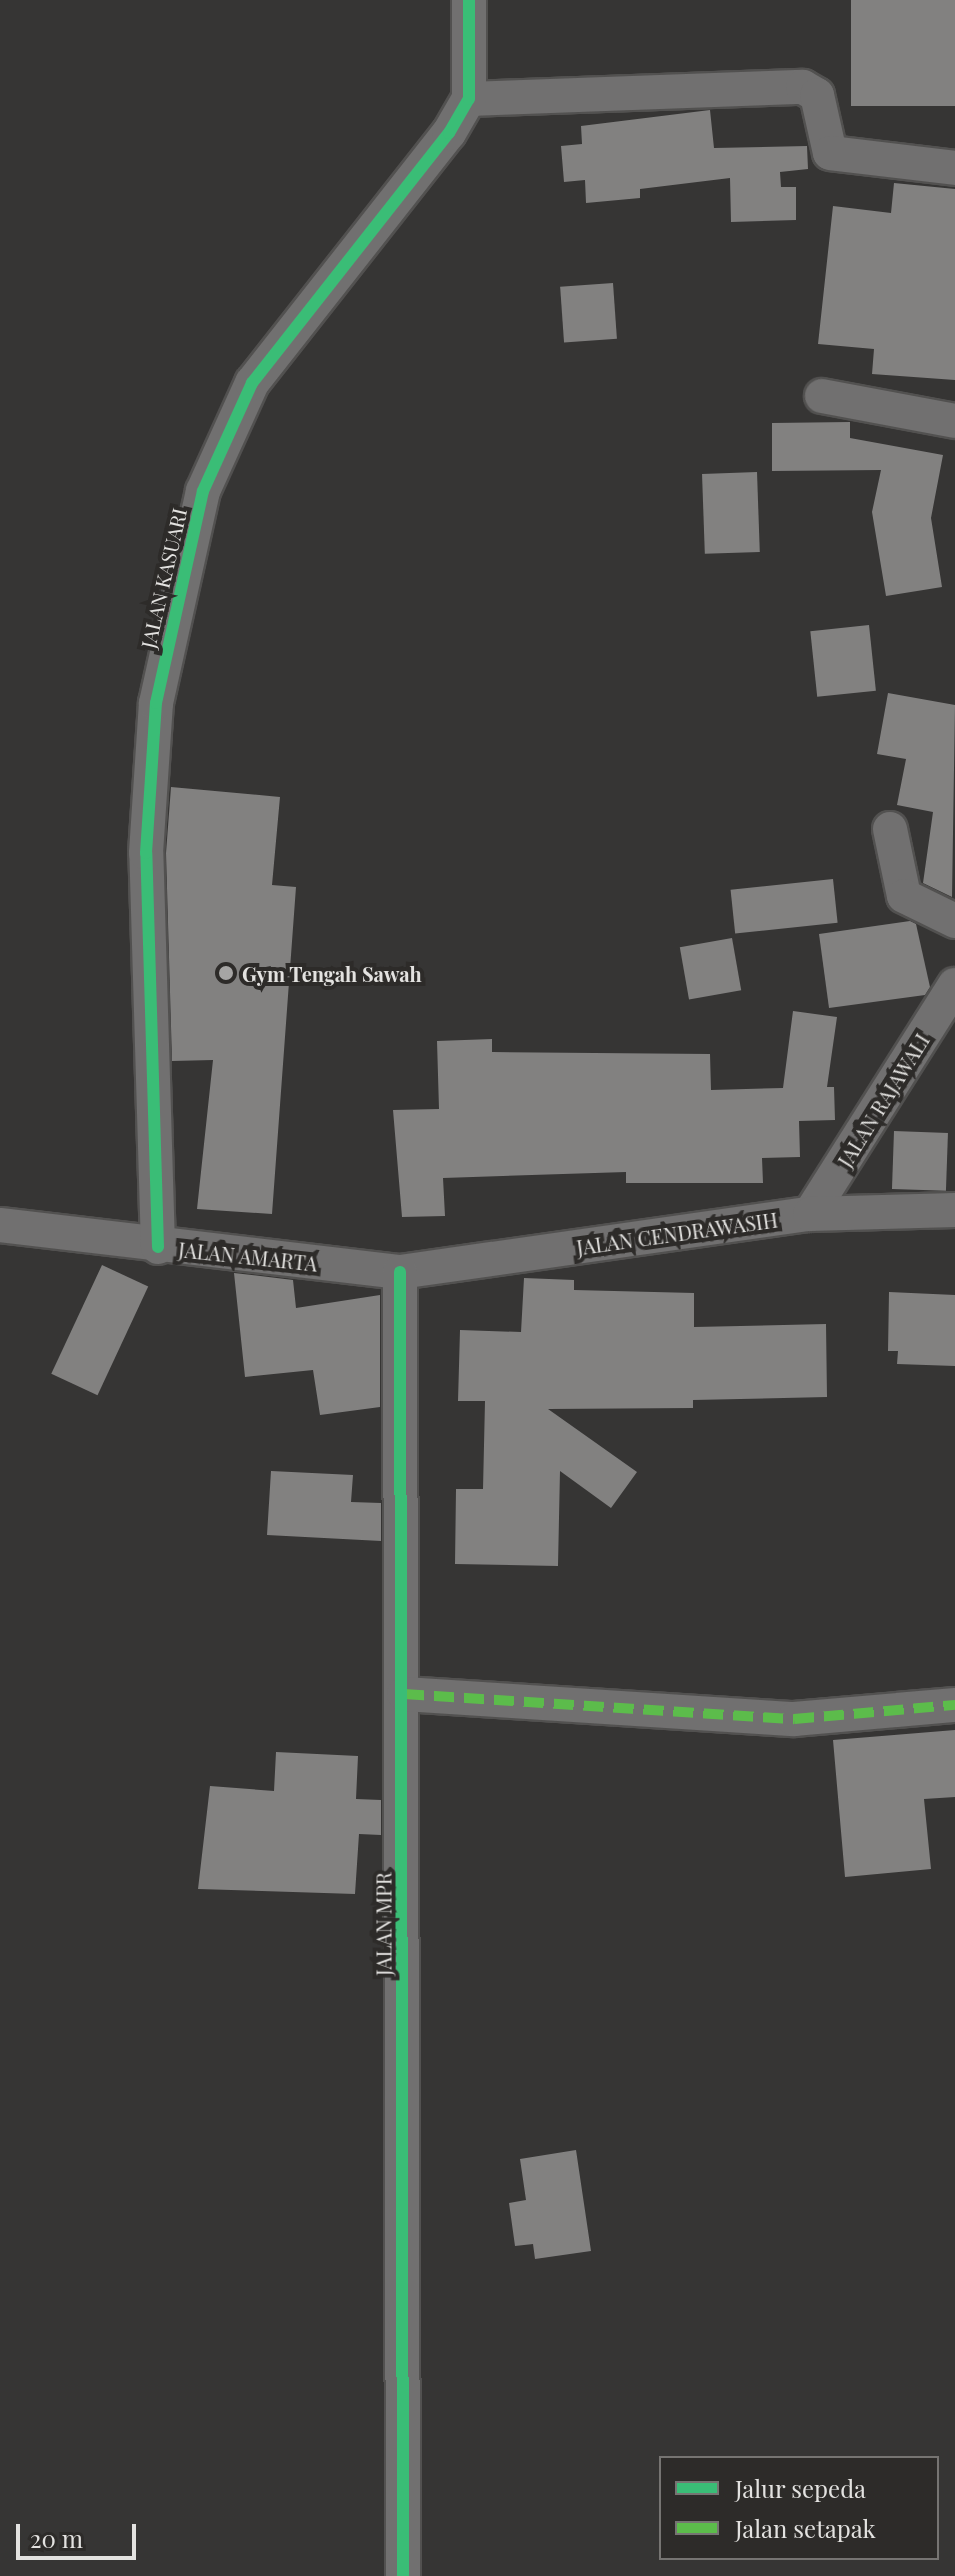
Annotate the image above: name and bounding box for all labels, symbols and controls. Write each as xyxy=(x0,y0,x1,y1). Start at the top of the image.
street label: JALAN KASUARI xyxy=(135,506,191,650)
place label: Gym Tengah Sawah xyxy=(242,961,422,985)
marker: Gym Tengah Sawah xyxy=(217,964,235,982)
street label: JALAN RAJAWALI xyxy=(832,1029,934,1171)
street label: JALAN CENDRAWASIH xyxy=(575,1207,779,1259)
street label: JALAN AMARTA xyxy=(177,1237,319,1275)
street label: JALAN MPR xyxy=(371,1872,395,1976)
legend xyxy=(659,2456,939,2560)
text: Jalur sepeda xyxy=(735,2472,866,2504)
scale bar xyxy=(20,2508,140,2558)
text: Jalan setapak xyxy=(735,2512,876,2544)
text: 20 m xyxy=(30,2522,83,2554)

